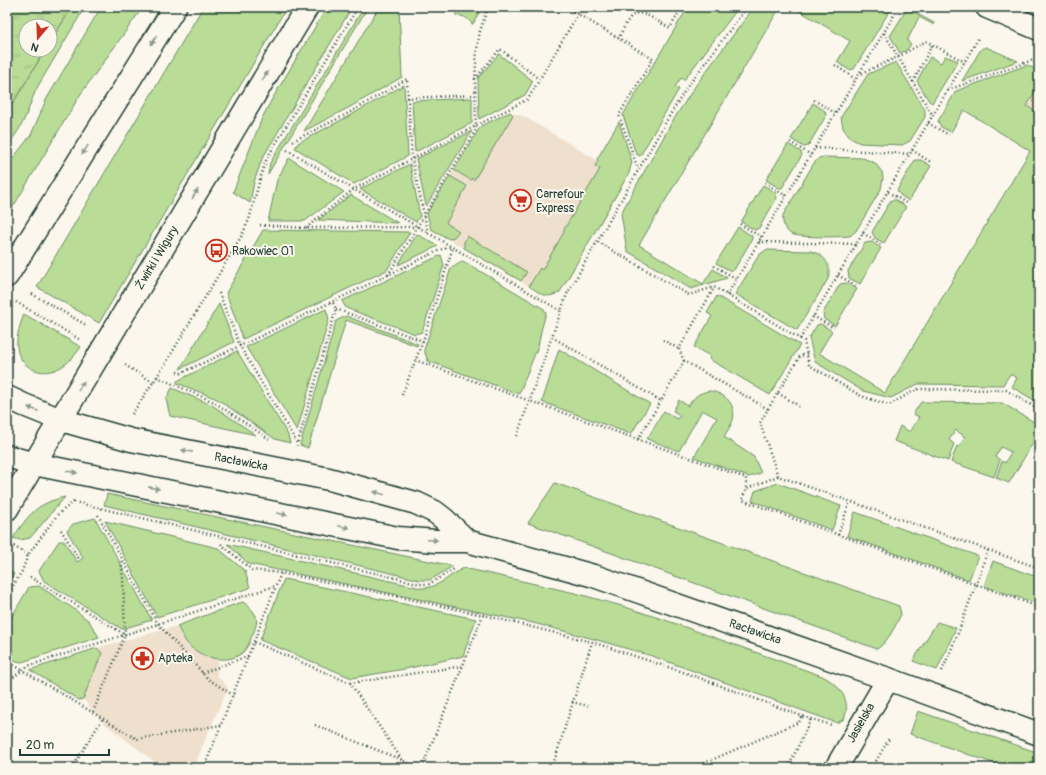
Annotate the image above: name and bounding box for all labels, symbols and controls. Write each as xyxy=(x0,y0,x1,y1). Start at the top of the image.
north arrow xyxy=(18,18,58,58)
one-way arrow xyxy=(150,35,158,45)
text: N xyxy=(29,39,41,54)
one-way arrow xyxy=(262,70,269,82)
one-way arrow xyxy=(81,145,89,155)
place label: Carrefour Express xyxy=(536,187,585,216)
supermarket icon: Carrefour Express xyxy=(507,188,533,214)
one-way arrow xyxy=(191,189,199,199)
street label: Żwirki i Wigury xyxy=(131,223,182,292)
bus stop icon: Rakowiec 01 xyxy=(203,238,229,264)
place label: Rakowiec 01 xyxy=(232,244,294,259)
one-way arrow xyxy=(77,380,84,392)
one-way arrow xyxy=(27,406,39,412)
one-way arrow xyxy=(181,447,193,453)
street label: Racławicka xyxy=(213,449,269,475)
one-way arrow xyxy=(66,469,78,475)
one-way arrow xyxy=(148,486,160,492)
one-way arrow xyxy=(373,489,385,495)
one-way arrow xyxy=(275,511,288,517)
one-way arrow xyxy=(338,524,350,530)
one-way arrow xyxy=(426,537,438,544)
street label: Racławicka xyxy=(727,616,783,648)
pharmacy icon: Apteka xyxy=(129,645,155,671)
place label: Apteka xyxy=(158,651,193,666)
street label: Jasielska xyxy=(844,700,879,746)
scale bar xyxy=(20,731,109,757)
text: 20 m xyxy=(26,738,55,753)

